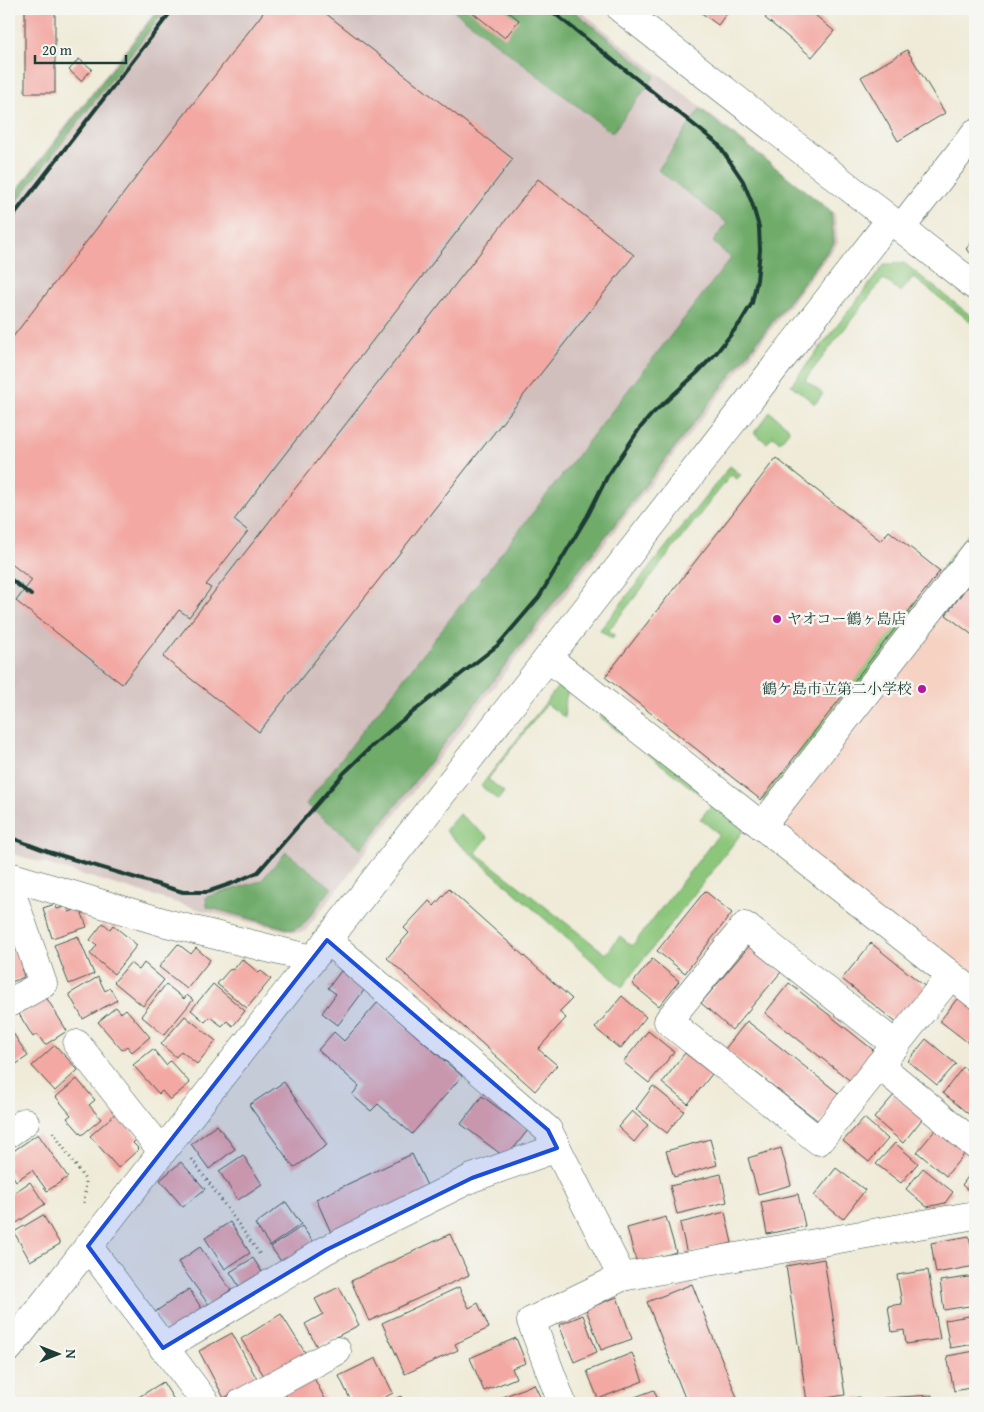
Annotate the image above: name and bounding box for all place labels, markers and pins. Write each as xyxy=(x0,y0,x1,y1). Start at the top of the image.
place label: ヤオコー鶴ヶ島店 xyxy=(787,608,906,629)
marker: ヤオコー鶴ヶ島店 xyxy=(771,613,783,625)
place label: 鶴ケ島市立第二小学校 xyxy=(762,678,912,699)
marker: 鶴ケ島市立第二小学校 xyxy=(916,683,928,695)

